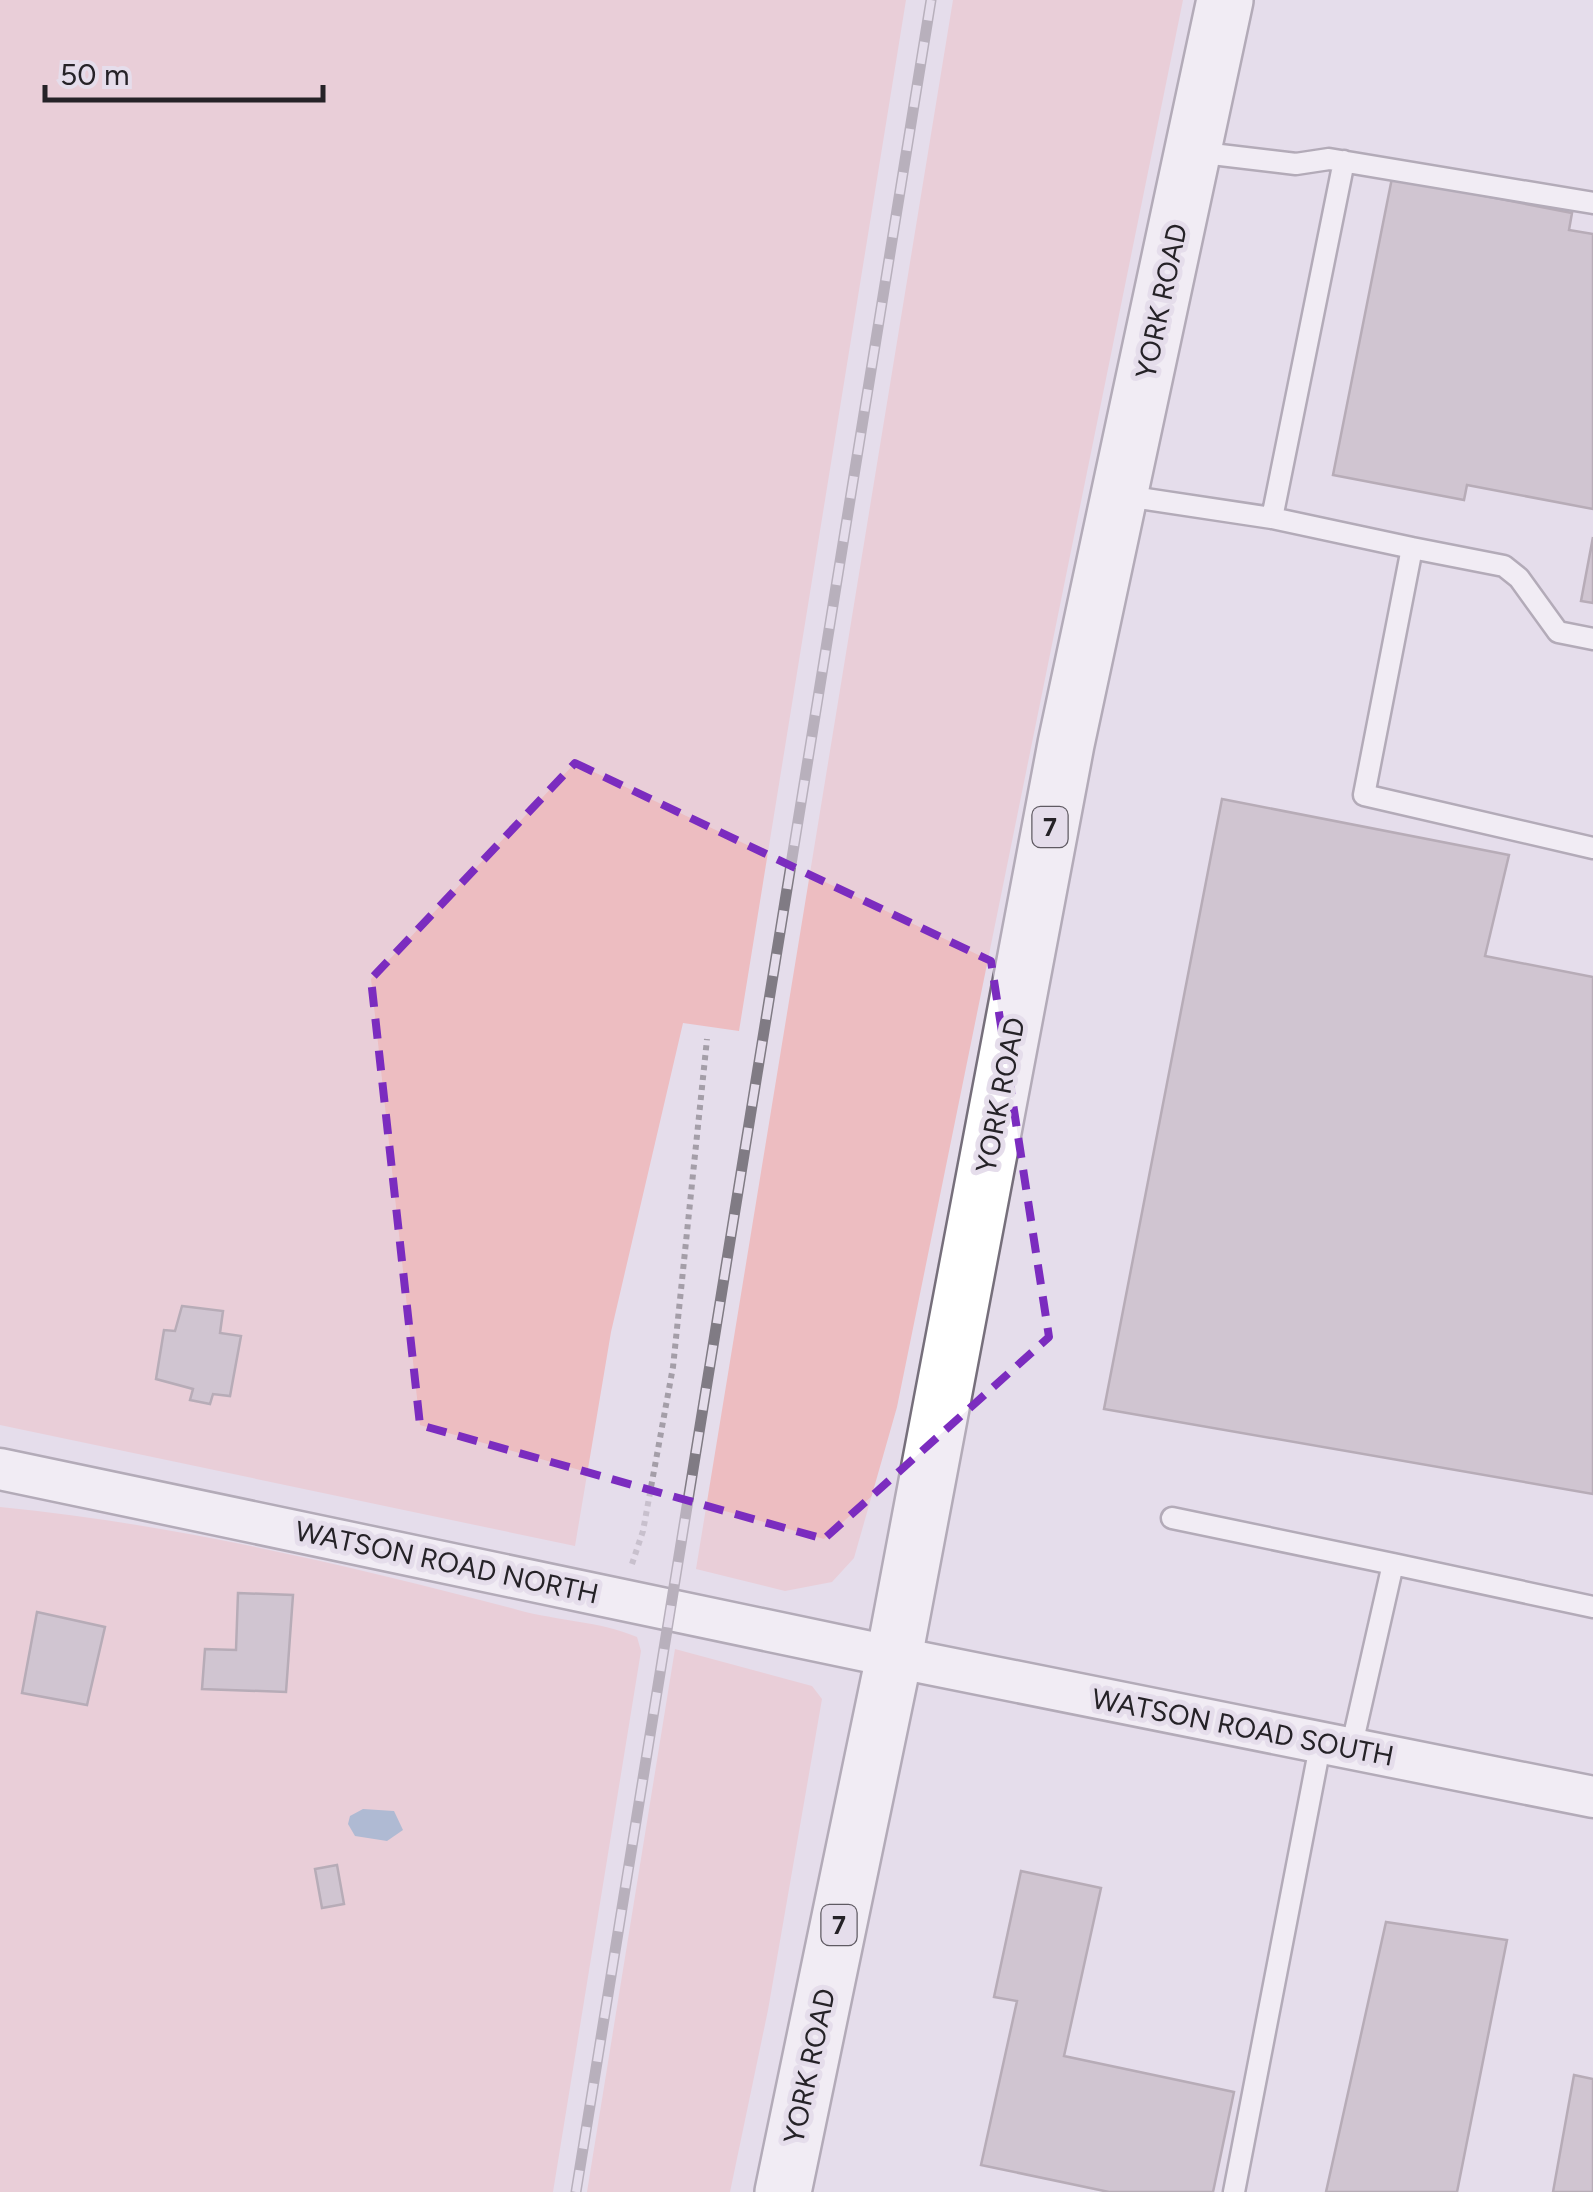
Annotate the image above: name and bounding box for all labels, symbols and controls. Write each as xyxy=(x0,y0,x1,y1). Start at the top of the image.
scale bar xyxy=(45,40,322,102)
text: 50 m xyxy=(60,56,129,93)
street label: YORK ROAD xyxy=(1128,220,1194,382)
road number: 7 xyxy=(1032,807,1068,847)
street label: YORK ROAD xyxy=(968,1014,1032,1176)
street label: WATSON ROAD NORTH xyxy=(292,1513,602,1611)
street label: WATSON ROAD SOUTH xyxy=(1089,1681,1397,1773)
road number: 7 xyxy=(822,1905,856,1945)
street label: YORK ROAD xyxy=(776,1985,842,2147)

